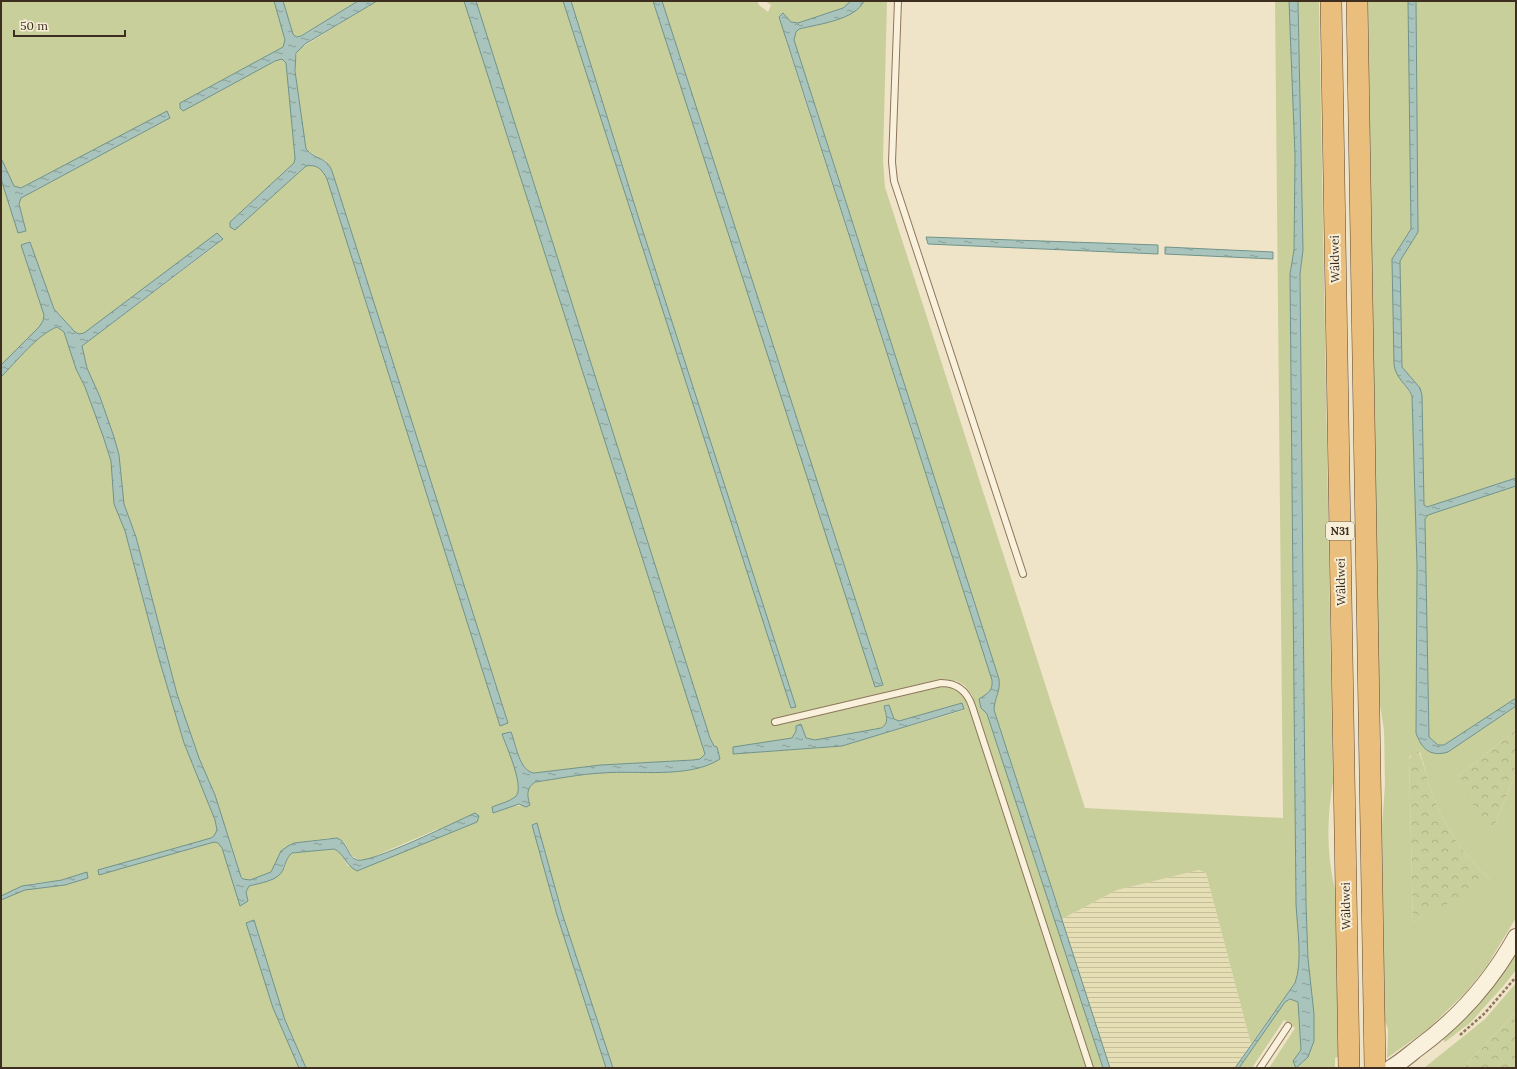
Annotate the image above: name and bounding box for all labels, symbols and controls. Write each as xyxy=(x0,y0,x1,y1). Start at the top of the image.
scale bar xyxy=(14,12,125,38)
text: 50 m xyxy=(20,18,48,33)
street label: Wâldwei xyxy=(1327,235,1342,283)
road number: N31 xyxy=(1326,522,1354,540)
street label: Wâldwei xyxy=(1333,558,1348,606)
street label: Wâldwei xyxy=(1338,882,1353,930)

